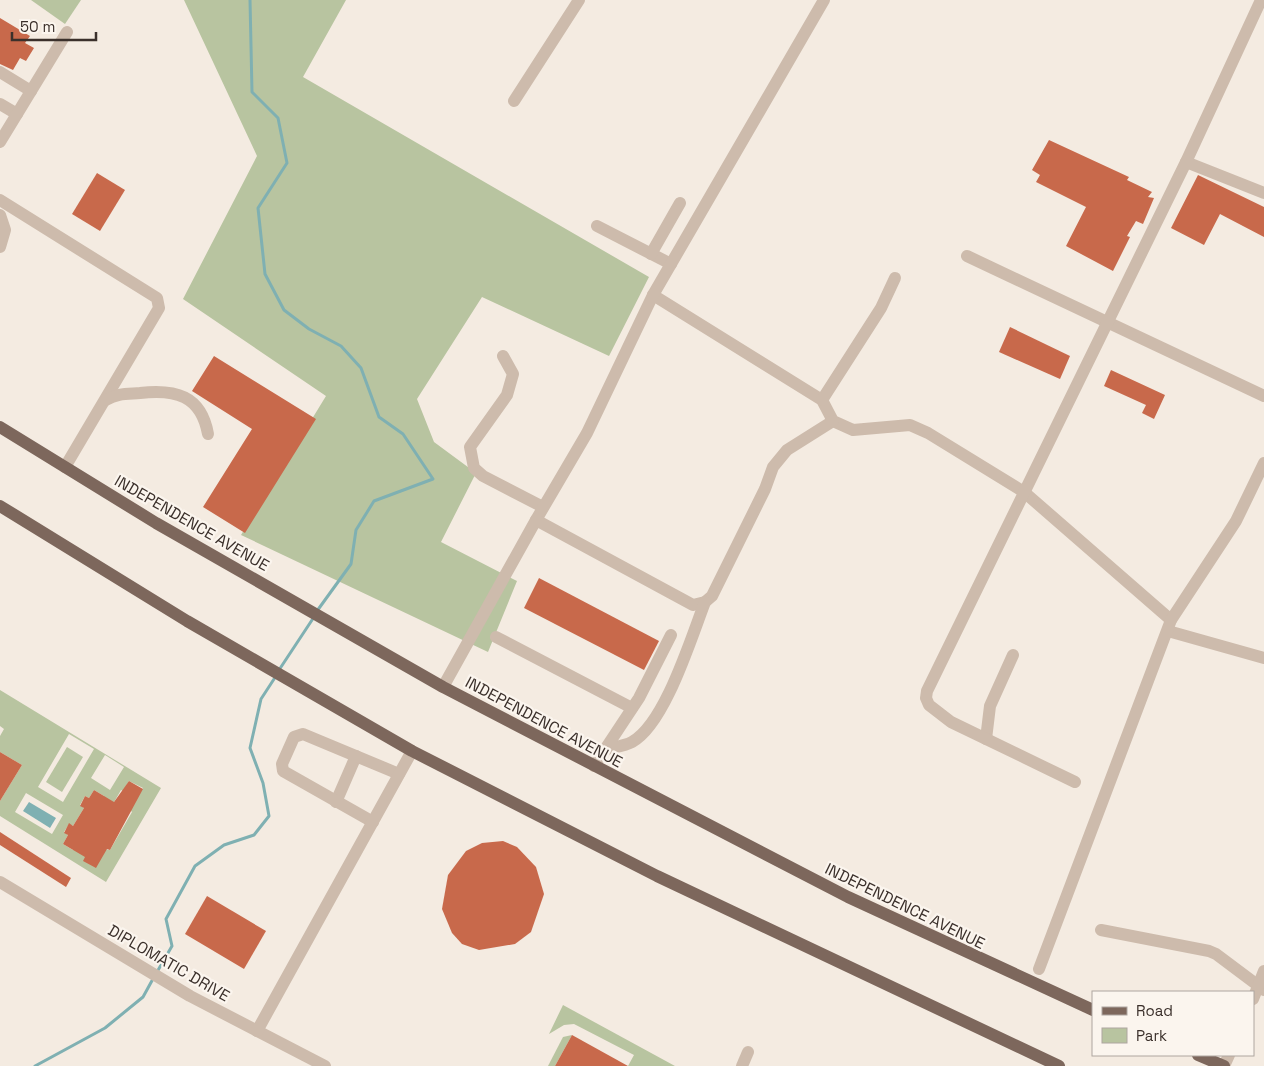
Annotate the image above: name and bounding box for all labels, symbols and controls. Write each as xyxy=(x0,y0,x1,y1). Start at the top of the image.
scale bar xyxy=(12,10,96,42)
text: 50 m xyxy=(20,17,55,36)
street label: INDEPENDENCE AVENUE xyxy=(111,470,273,576)
street label: INDEPENDENCE AVENUE xyxy=(462,672,626,772)
street label: INDEPENDENCE AVENUE xyxy=(822,858,988,954)
street label: DIPLOMATIC DRIVE xyxy=(104,920,234,1006)
legend xyxy=(1092,991,1254,1056)
text: Road xyxy=(1136,1001,1173,1020)
text: Park xyxy=(1136,1026,1167,1045)

